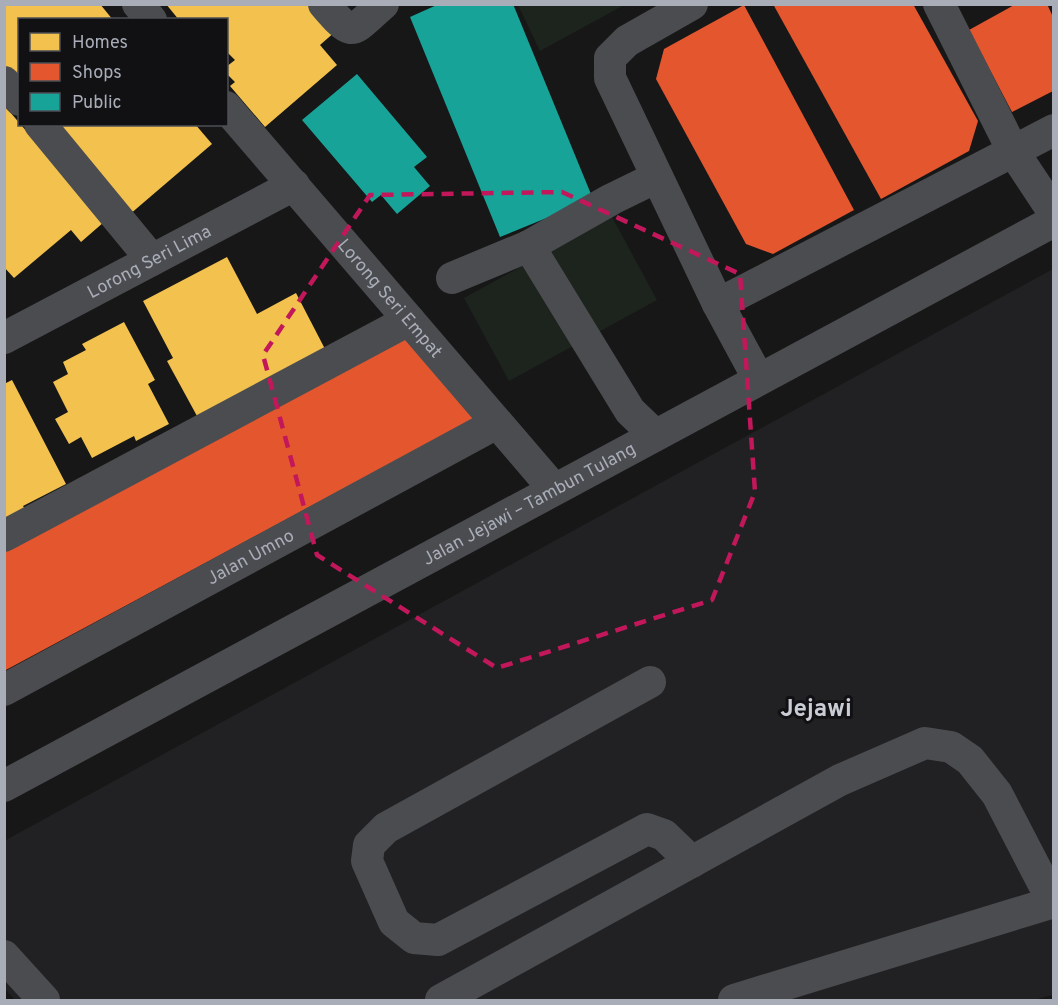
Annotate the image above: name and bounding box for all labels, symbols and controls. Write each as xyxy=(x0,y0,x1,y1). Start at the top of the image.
legend xyxy=(18,18,228,126)
text: Homes xyxy=(72,32,128,55)
text: Shops xyxy=(72,62,122,85)
text: Public xyxy=(72,92,122,115)
street label: Lorong Seri Lima xyxy=(84,221,216,305)
street label: Lorong Seri Empat xyxy=(331,235,447,364)
street label: Jalan Jejawi – Tambun Tulang xyxy=(419,438,640,572)
street label: Jalan Umno xyxy=(203,525,299,591)
district label: Jejawi xyxy=(780,695,852,725)

